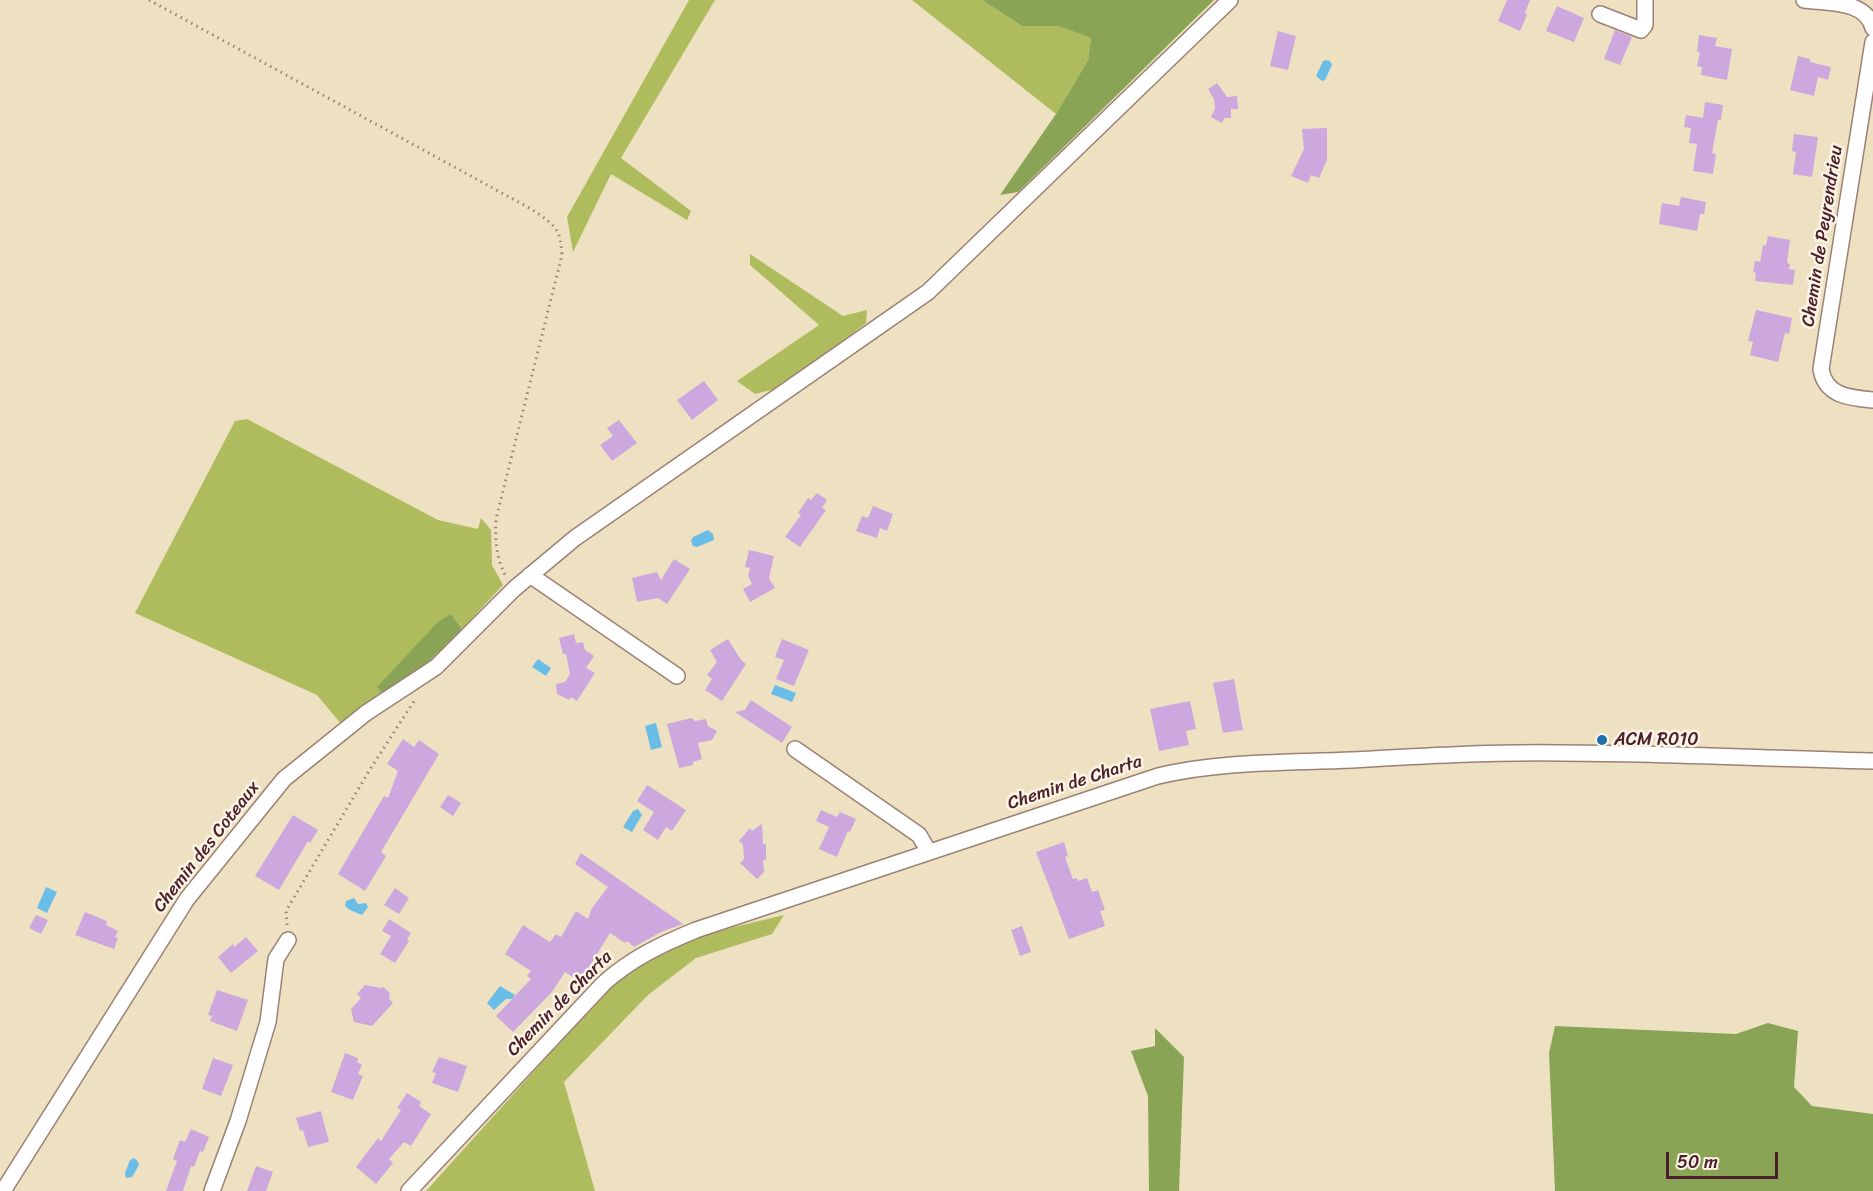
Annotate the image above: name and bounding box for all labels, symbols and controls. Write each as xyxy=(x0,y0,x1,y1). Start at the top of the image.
street label: Chemin de Peyrendrieu xyxy=(1798,144,1848,328)
place label: ACM R010 xyxy=(1614,729,1699,751)
marker: ACM R010 xyxy=(1595,733,1609,747)
street label: Chemin de Charta xyxy=(1005,751,1145,815)
street label: Chemin des Coteaux xyxy=(149,777,265,917)
street label: Chemin de Charta xyxy=(503,947,617,1061)
scale bar xyxy=(1669,1140,1782,1178)
text: 50 m xyxy=(1677,1146,1718,1178)

